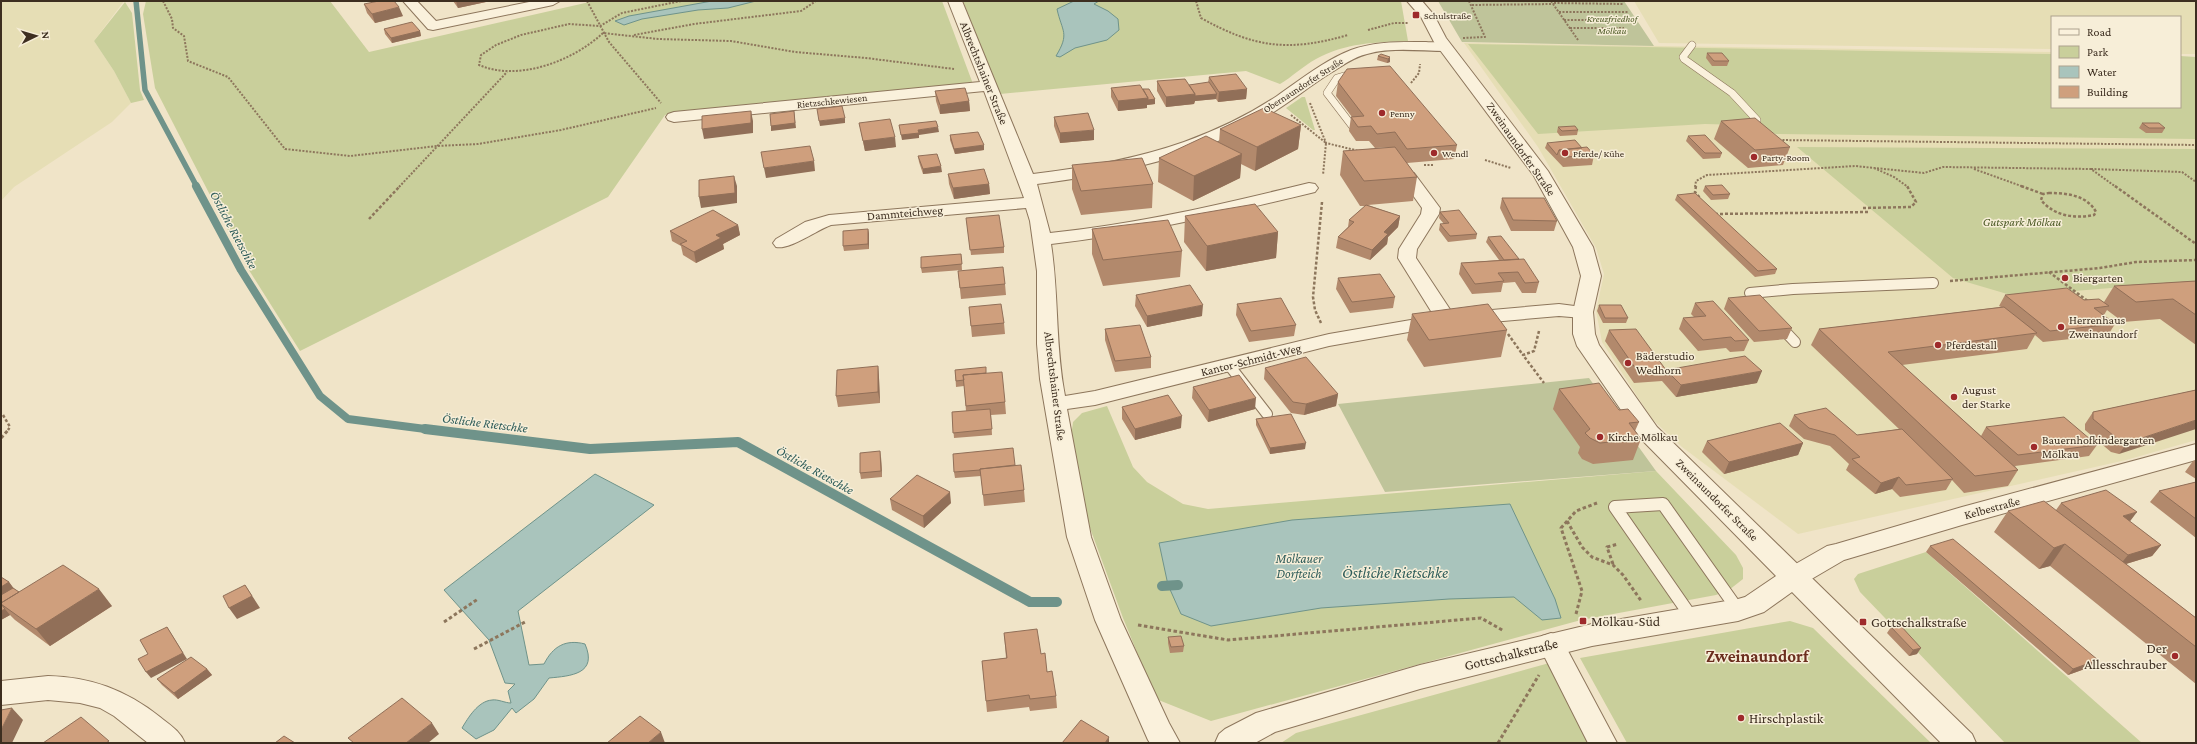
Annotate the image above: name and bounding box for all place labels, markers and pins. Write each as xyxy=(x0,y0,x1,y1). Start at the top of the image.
marker: Schulstraße xyxy=(1411,10,1421,20)
place label: Schulstraße xyxy=(1424,10,1472,21)
marker: Penny xyxy=(1377,108,1387,118)
place label: Penny xyxy=(1390,108,1415,119)
marker: Wendl xyxy=(1429,148,1439,158)
place label: Wendl xyxy=(1442,148,1469,159)
marker: Pferde/ Kühe xyxy=(1560,148,1570,158)
place label: Pferde/ Kühe xyxy=(1573,148,1625,159)
marker: Party-Room xyxy=(1749,152,1759,162)
place label: Party-Room xyxy=(1762,152,1810,163)
place label: Biergarten xyxy=(2073,271,2124,285)
marker: Biergarten xyxy=(2060,273,2070,283)
place label: Herrenhaus Zweinaundorf xyxy=(2069,313,2139,341)
marker: Herrenhaus Zweinaundorf xyxy=(2056,322,2066,332)
place label: Pferdestall xyxy=(1946,338,1997,352)
marker: Pferdestall xyxy=(1933,340,1943,350)
place label: Bäderstudio Wedhorn xyxy=(1636,349,1694,377)
marker: Bäderstudio Wedhorn xyxy=(1623,358,1633,368)
place label: August der Starke xyxy=(1962,383,2010,411)
marker: August der Starke xyxy=(1949,392,1959,402)
place label: Kirche Mölkau xyxy=(1608,430,1678,444)
marker: Kirche Mölkau xyxy=(1595,432,1605,442)
place label: Bauernhofkindergarten Mölkau xyxy=(2042,433,2155,461)
marker: Bauernhofkindergarten Mölkau xyxy=(2029,442,2039,452)
place label: Mölkau-Süd xyxy=(1591,613,1661,629)
place label: Gottschalkstraße xyxy=(1871,614,1967,630)
marker: Mölkau-Süd xyxy=(1578,616,1588,626)
marker: Gottschalkstraße xyxy=(1858,617,1868,627)
place label: Der Allesschrauber xyxy=(2084,640,2167,672)
marker: Der Allesschrauber xyxy=(2170,651,2180,661)
place label: Hirschplastik xyxy=(1749,710,1824,726)
marker: Hirschplastik xyxy=(1736,713,1746,723)

